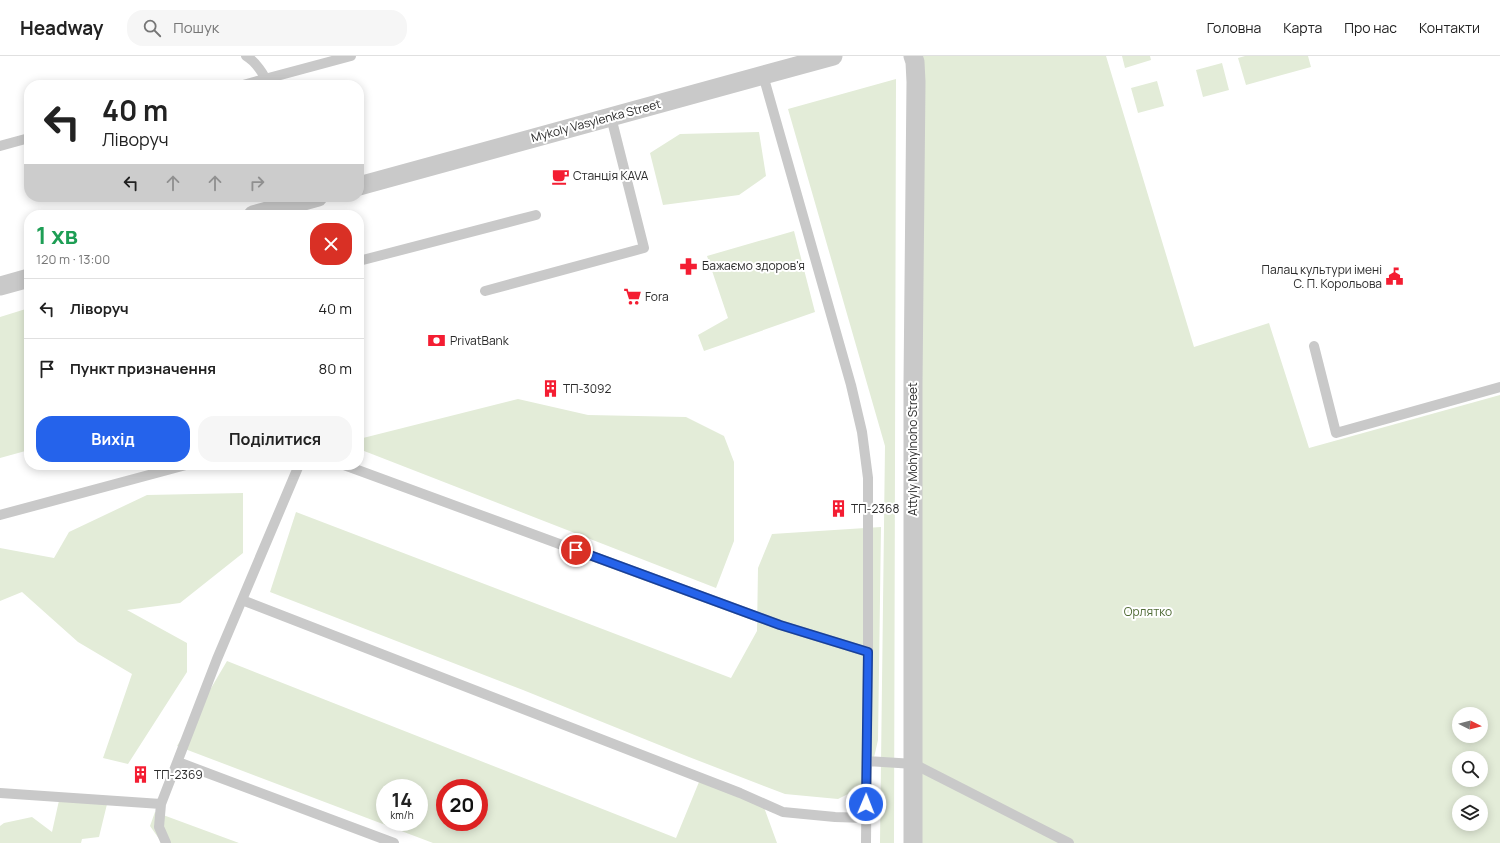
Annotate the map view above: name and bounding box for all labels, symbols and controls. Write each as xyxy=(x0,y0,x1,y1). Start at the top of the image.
search box xyxy=(127,10,407,46)
text: Headway xyxy=(20,15,103,41)
icon: search xyxy=(141,17,163,39)
text: Пошук xyxy=(173,17,219,38)
text: Головна xyxy=(1207,18,1261,37)
text: Карта xyxy=(1283,18,1322,37)
text: Про нас xyxy=(1344,18,1397,37)
text: Контакти xyxy=(1419,18,1480,37)
text: 40 m xyxy=(102,91,168,129)
street label: Mykoly Vasylenka Street xyxy=(529,95,663,146)
icon: left xyxy=(36,96,88,148)
text: Ліворуч xyxy=(102,127,169,151)
cafe icon: Станція KAVA xyxy=(550,166,570,186)
place label: Станція KAVA xyxy=(573,167,649,184)
icon: left xyxy=(120,172,142,194)
icon: ahead xyxy=(162,172,184,194)
icon: ahead xyxy=(204,172,226,194)
icon: right xyxy=(246,172,268,194)
text: 1 хв xyxy=(36,218,78,251)
button: close xyxy=(310,223,352,265)
text: 120 m · 13:00 xyxy=(36,250,110,268)
pharmacy icon: Бажаємо здоров'я xyxy=(679,256,699,276)
place label: Бажаємо здоров'я xyxy=(702,257,805,274)
place label: Палац культури імені С. П. Корольова xyxy=(1262,261,1382,292)
public building icon: Палац культури імені С. П. Корольова xyxy=(1385,267,1405,287)
supermarket icon: Fora xyxy=(622,287,642,307)
place label: Fora xyxy=(645,288,669,305)
icon: left xyxy=(36,298,58,320)
text: Ліворуч xyxy=(70,298,129,319)
text: 40 m xyxy=(318,298,352,319)
bank icon: PrivatBank xyxy=(427,331,447,351)
place label: PrivatBank xyxy=(450,332,510,349)
icon: arrive xyxy=(36,358,58,380)
text: Пункт призначення xyxy=(70,358,216,379)
text: 80 m xyxy=(318,358,352,379)
building icon: ТП-3092 xyxy=(540,379,560,399)
place label: ТП-3092 xyxy=(563,380,611,397)
street label: Attyly Mohylnoho Street xyxy=(904,382,921,516)
button: Вихід xyxy=(36,416,190,462)
button: Поділитися xyxy=(198,416,352,462)
building icon: ТП-2368 xyxy=(828,499,848,519)
place label: ТП-2368 xyxy=(851,500,899,517)
pin xyxy=(559,533,593,567)
icon: arrive xyxy=(565,539,587,561)
park label: Орлятко xyxy=(1124,603,1172,620)
north arrow xyxy=(1452,707,1488,743)
map controls xyxy=(1452,707,1488,831)
button: search xyxy=(1452,751,1488,787)
building icon: ТП-2369 xyxy=(131,765,151,785)
place label: ТП-2369 xyxy=(154,766,203,783)
speed limit sign: 20 xyxy=(436,779,488,831)
position arrow xyxy=(845,783,887,825)
text: 14 xyxy=(392,786,412,813)
button: layers xyxy=(1452,795,1488,831)
text: km/h xyxy=(390,808,414,822)

